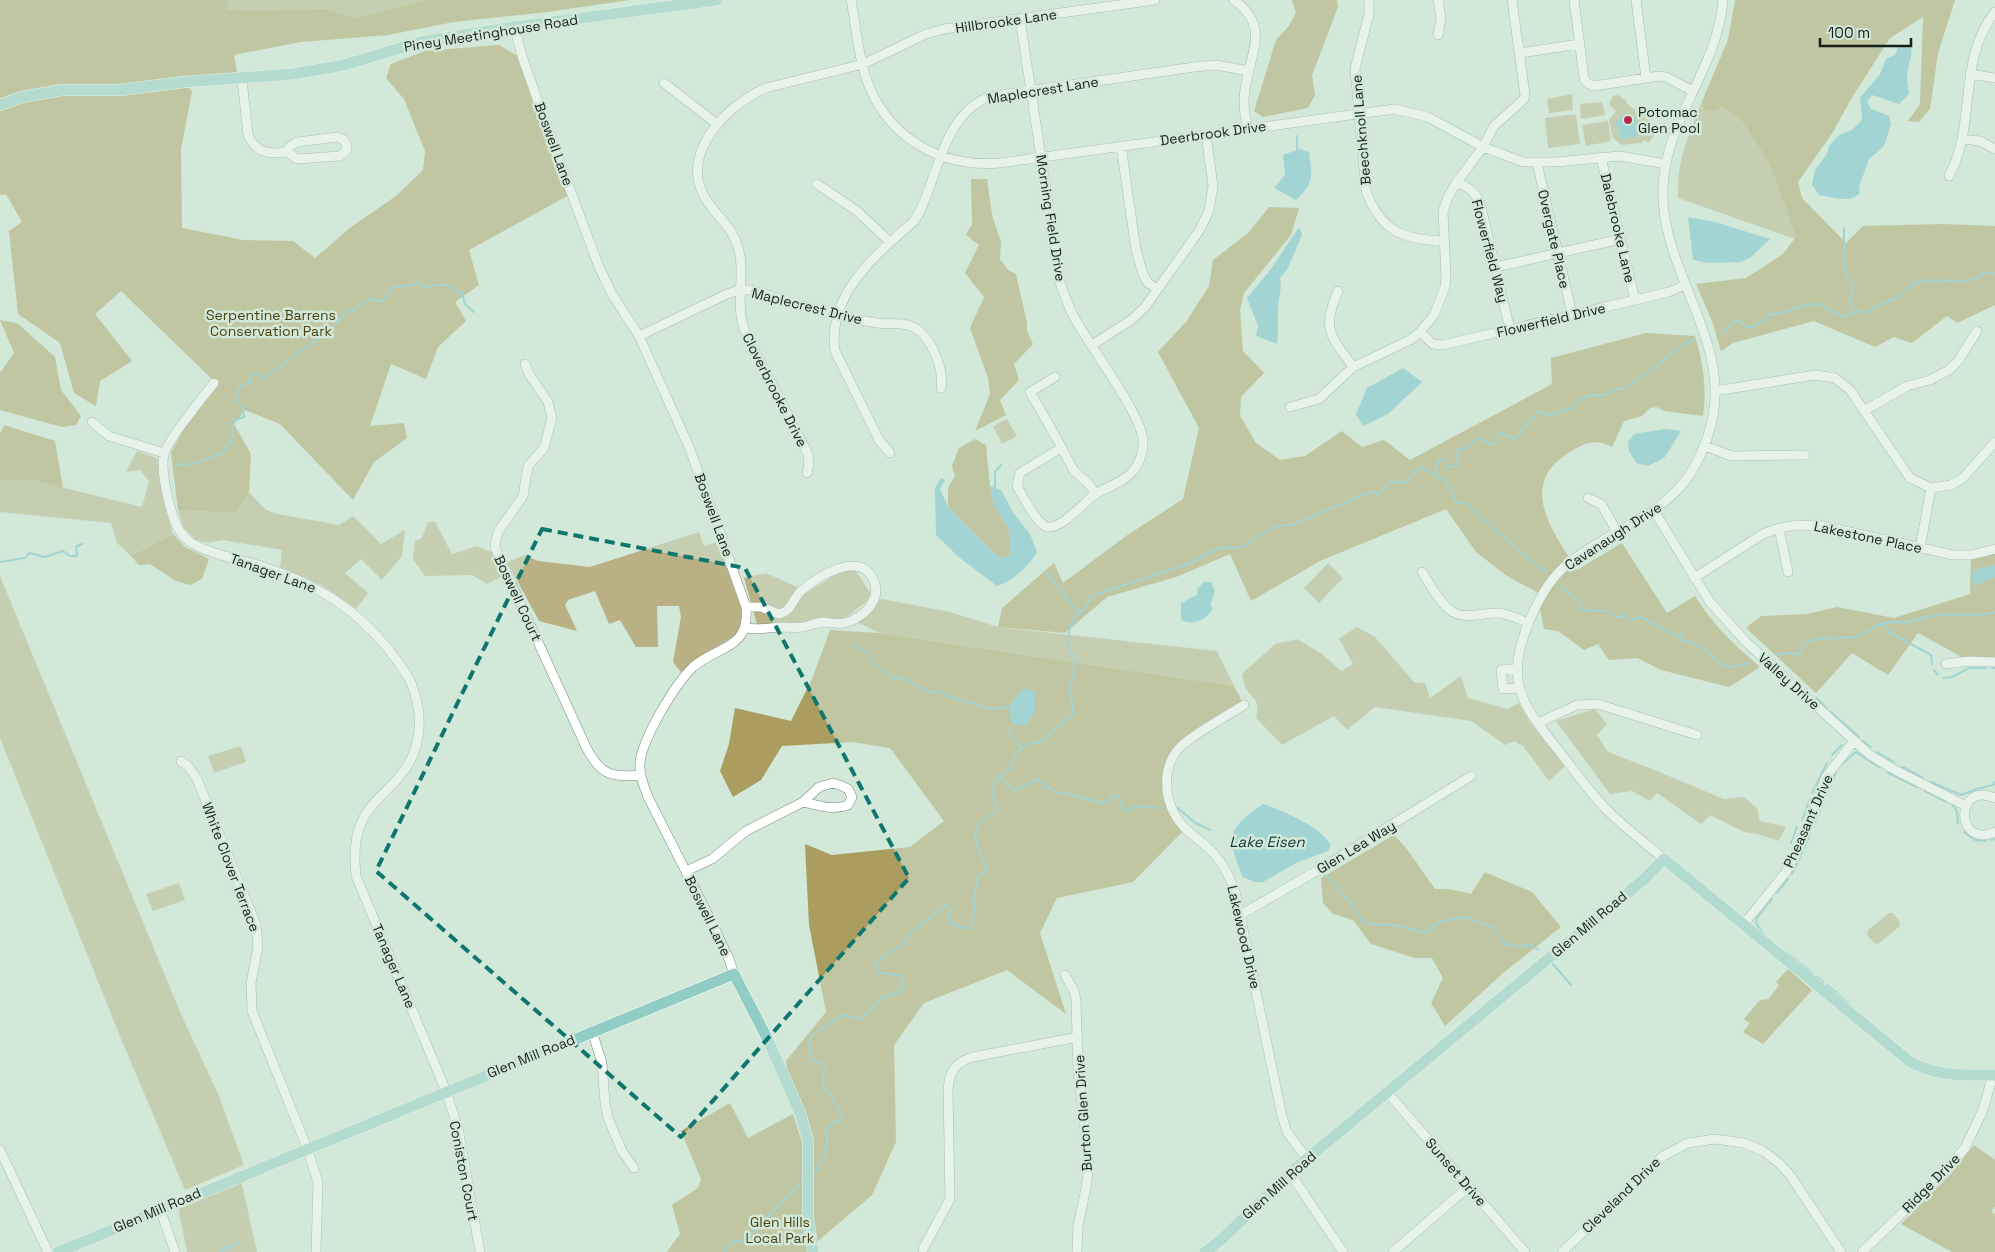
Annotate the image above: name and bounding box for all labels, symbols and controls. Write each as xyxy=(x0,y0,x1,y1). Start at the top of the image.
street label: Hillbrooke Lane xyxy=(954,5,1058,37)
street label: Piney Meetinghouse Road xyxy=(403,10,579,56)
scale bar xyxy=(1820,15,1911,47)
text: 100 m xyxy=(1828,23,1870,42)
street label: Maplecrest Lane xyxy=(986,72,1100,108)
street label: Beechknoll Lane xyxy=(1347,74,1375,186)
street label: Boswell Lane xyxy=(531,100,577,188)
place label: Potomac Glen Pool xyxy=(1638,103,1700,137)
marker: Potomac Glen Pool xyxy=(1622,114,1634,126)
street label: Deerbrook Drive xyxy=(1159,117,1267,149)
street label: Morning Field Drive xyxy=(1032,153,1070,283)
street label: Dalebrooke Lane xyxy=(1597,171,1639,285)
street label: Overgate Place xyxy=(1534,188,1574,290)
street label: Flowerfield Way xyxy=(1468,197,1512,305)
street label: Maplecrest Drive xyxy=(750,284,864,328)
street label: Flowerfield Drive xyxy=(1495,299,1607,341)
park label: Serpentine Barrens Conservation Park xyxy=(206,306,336,340)
street label: Cloverbrooke Drive xyxy=(738,330,812,450)
street label: Boswell Lane xyxy=(691,471,737,559)
street label: Cavanaugh Drive xyxy=(1561,498,1665,574)
street label: Lakestone Place xyxy=(1812,517,1924,557)
street label: Tanager Lane xyxy=(228,549,318,597)
street label: Boswell Court xyxy=(490,552,546,644)
street label: Valley Drive xyxy=(1754,649,1824,713)
street label: Pheasant Drive xyxy=(1779,771,1837,871)
street label: White Clover Terrace xyxy=(198,800,264,934)
street label: Glen Lea Way xyxy=(1313,816,1399,878)
water label: Lake Eisen xyxy=(1229,832,1305,851)
street label: Boswell Lane xyxy=(681,873,735,959)
street label: Lakewood Drive xyxy=(1223,884,1265,990)
street label: Glen Mill Road xyxy=(1547,887,1631,961)
street label: Tanager Lane xyxy=(368,921,420,1011)
street label: Glen Mill Road xyxy=(484,1030,578,1082)
street label: Burton Glen Drive xyxy=(1070,1054,1096,1172)
street label: Coniston Court xyxy=(445,1119,483,1223)
street label: Sunset Drive xyxy=(1421,1134,1491,1210)
street label: Glen Mill Road xyxy=(1238,1147,1320,1223)
street label: Ridge Drive xyxy=(1898,1150,1964,1216)
street label: Cleveland Drive xyxy=(1578,1153,1664,1237)
street label: Glen Mill Road xyxy=(110,1183,204,1237)
park label: Glen Hills Local Park xyxy=(746,1213,815,1247)

